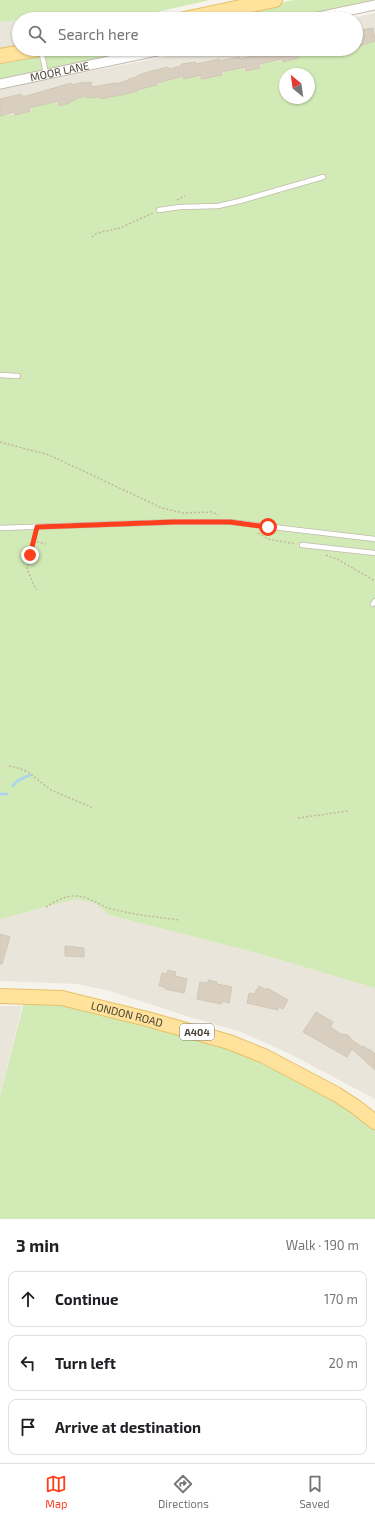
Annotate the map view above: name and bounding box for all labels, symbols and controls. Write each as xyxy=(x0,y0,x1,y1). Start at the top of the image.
search box xyxy=(12,12,363,56)
icon: search xyxy=(26,23,48,45)
text: Search here xyxy=(58,25,139,43)
street label: MOOR LANE xyxy=(29,58,90,83)
north arrow xyxy=(279,68,315,104)
route start xyxy=(259,518,277,536)
route end xyxy=(21,546,39,564)
street label: LONDON ROAD xyxy=(90,998,165,1029)
road number: A404 xyxy=(180,1024,214,1040)
text: 3 min xyxy=(16,1235,59,1255)
text: Walk · 190 m xyxy=(286,1237,359,1253)
icon: ahead xyxy=(17,1288,39,1310)
text: Continue xyxy=(55,1290,118,1308)
text: 170 m xyxy=(324,1291,358,1307)
icon: left xyxy=(17,1352,39,1374)
text: Turn left xyxy=(55,1354,116,1372)
text: 20 m xyxy=(329,1355,358,1371)
icon: arrive xyxy=(17,1416,39,1438)
text: Arrive at destination xyxy=(55,1418,201,1436)
tab: Map xyxy=(45,1473,67,1510)
tab: Directions xyxy=(158,1473,209,1510)
tab: Saved xyxy=(299,1473,330,1510)

